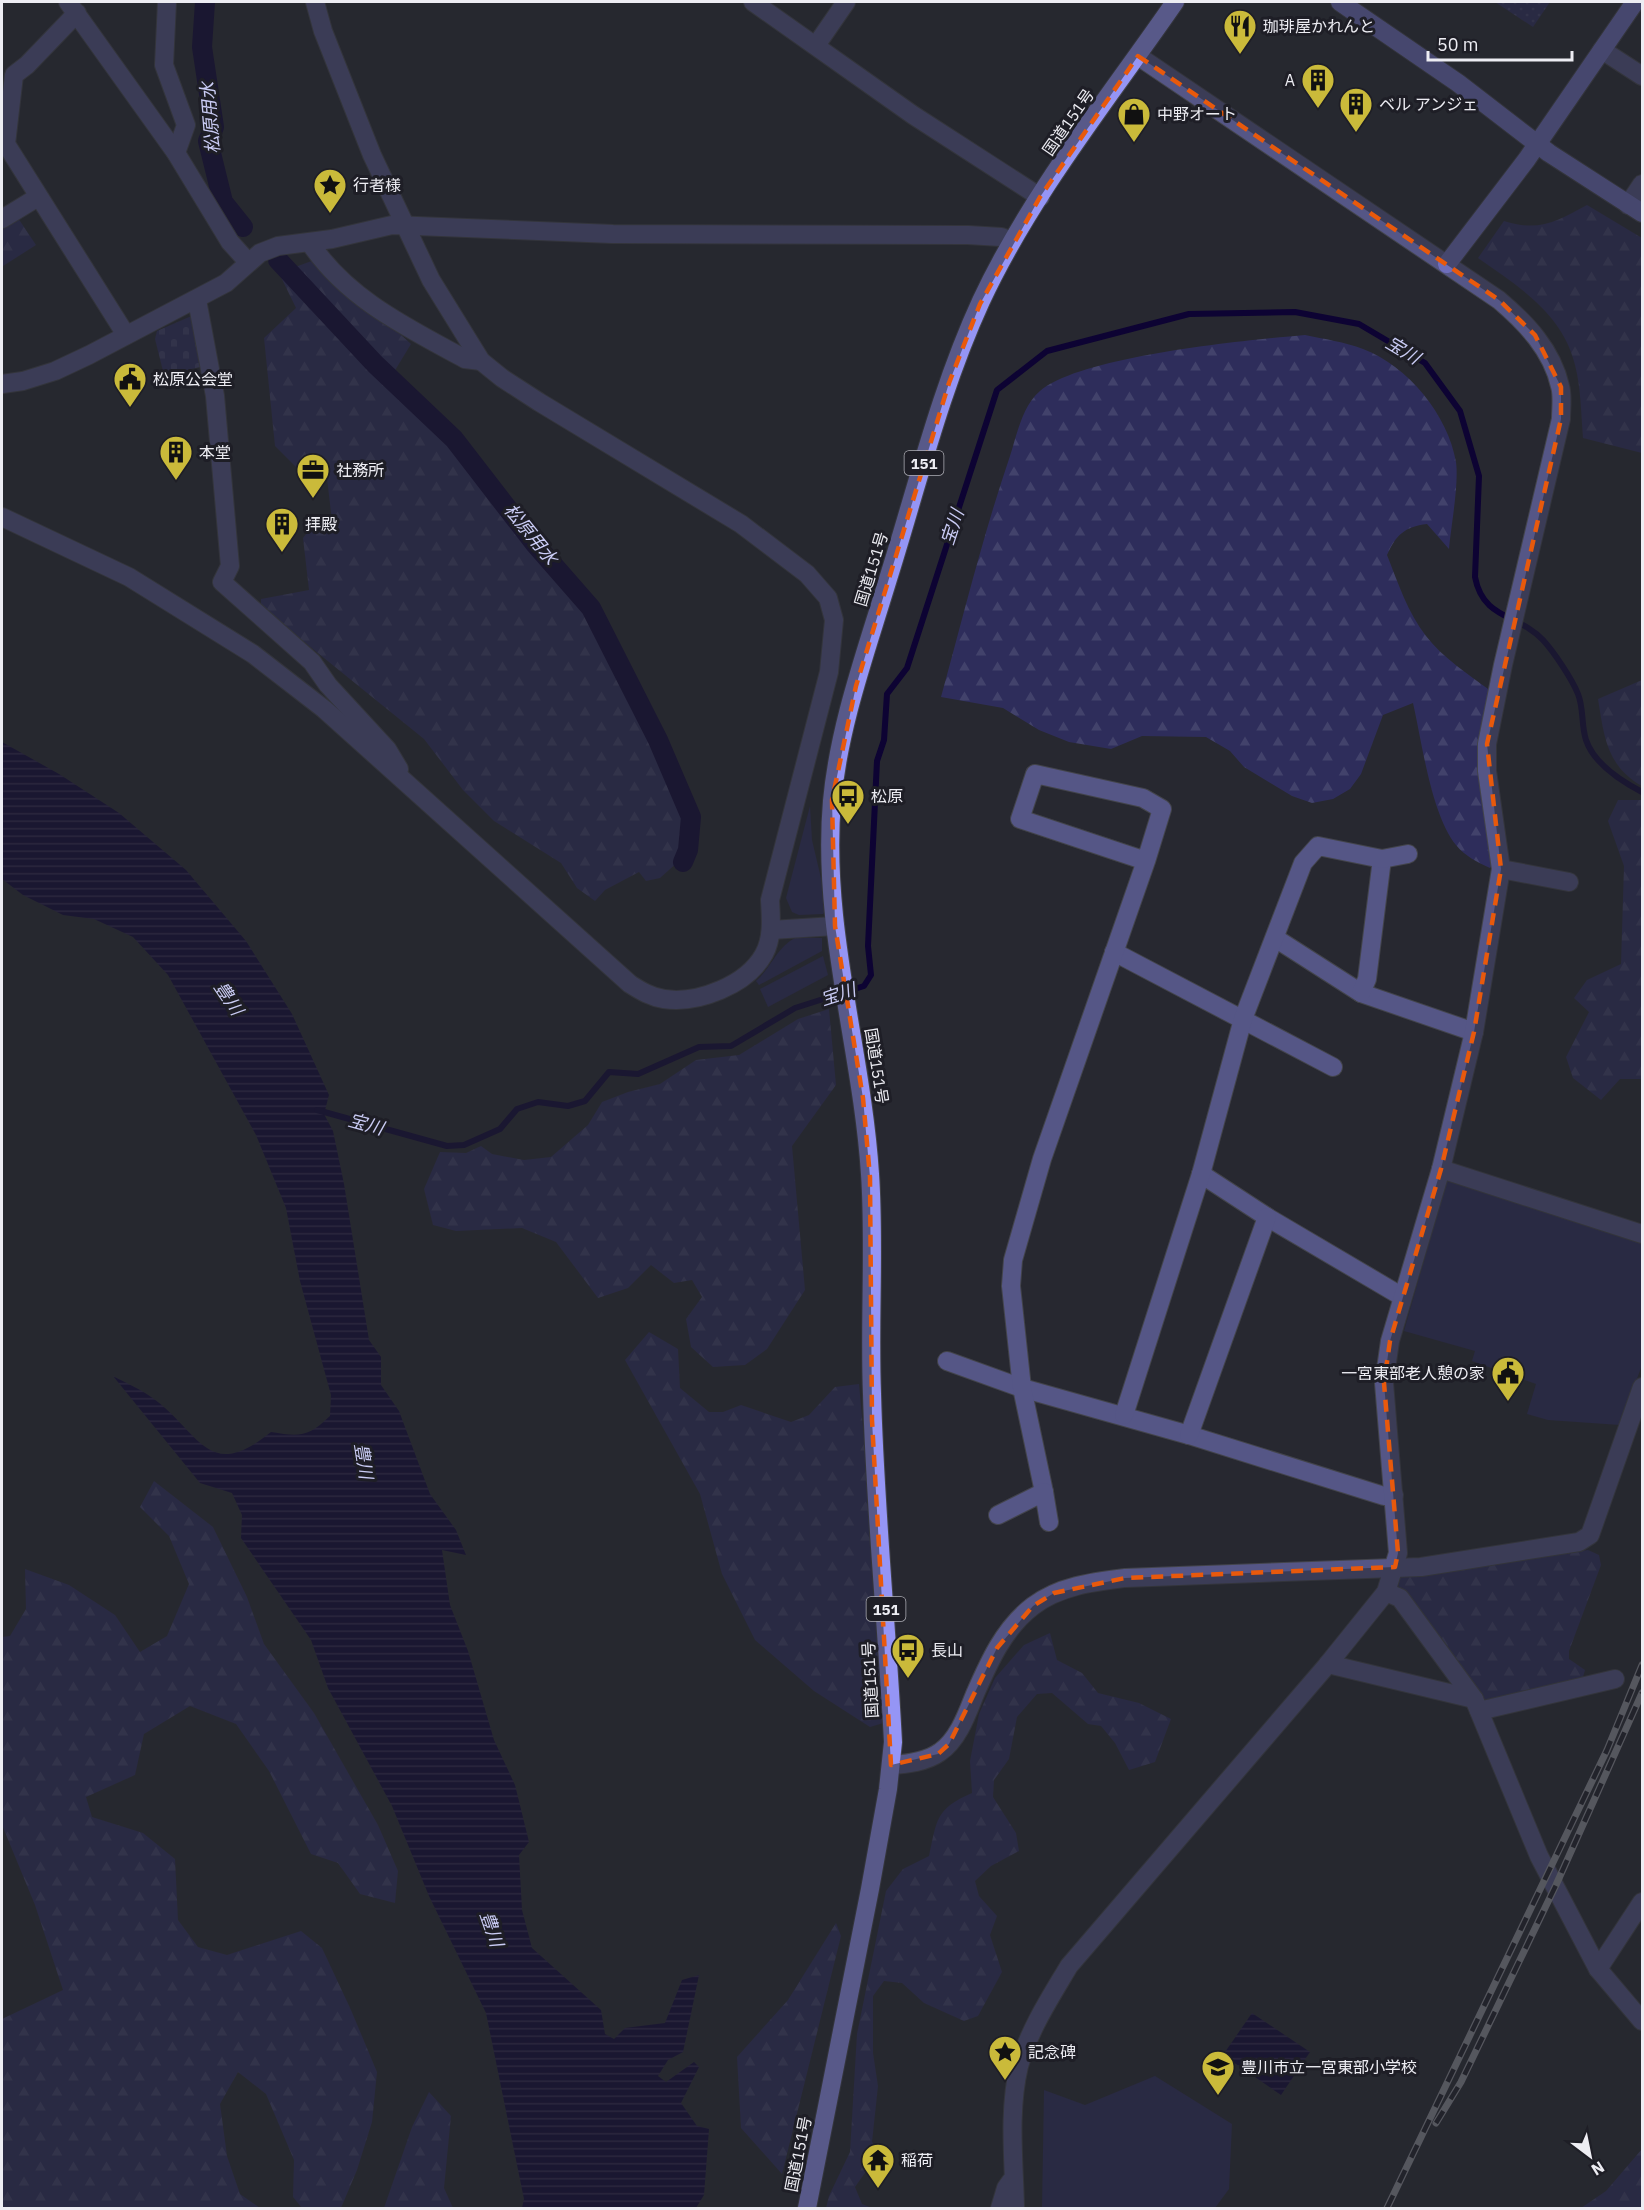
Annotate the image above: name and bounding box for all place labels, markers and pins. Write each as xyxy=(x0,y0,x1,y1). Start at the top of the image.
restaurant icon: 珈琲屋かれんと xyxy=(1222,8,1258,55)
place label: 珈琲屋かれんと xyxy=(1263,16,1375,36)
building icon: A xyxy=(1300,62,1336,109)
place label: A xyxy=(1285,70,1295,90)
building icon: ベル アンジェ xyxy=(1338,86,1374,133)
place label: ベル アンジェ xyxy=(1379,94,1478,114)
shop icon: 中野オート xyxy=(1116,96,1152,143)
place label: 中野オート xyxy=(1157,104,1237,124)
place icon: 行者様 xyxy=(312,167,348,214)
place label: 行者様 xyxy=(353,175,401,195)
public building icon: 松原公会堂 xyxy=(112,361,148,408)
place label: 松原公会堂 xyxy=(153,369,233,389)
building icon: 本堂 xyxy=(158,434,194,481)
place label: 本堂 xyxy=(199,442,231,462)
office icon: 社務所 xyxy=(295,452,331,499)
place label: 社務所 xyxy=(336,460,384,480)
building icon: 拝殿 xyxy=(264,506,300,553)
place label: 拝殿 xyxy=(305,514,337,534)
bus stop icon: 松原 xyxy=(830,778,866,825)
place label: 松原 xyxy=(871,786,903,806)
public building icon: 一宮東部老人憩の家 xyxy=(1490,1355,1526,1402)
place label: 一宮東部老人憩の家 xyxy=(1341,1363,1485,1383)
bus stop icon: 長山 xyxy=(890,1632,926,1679)
place label: 長山 xyxy=(931,1640,963,1660)
place icon: 記念碑 xyxy=(987,2034,1023,2081)
place label: 記念碑 xyxy=(1028,2042,1076,2062)
school or university icon: 豊川市立一宮東部小学校 xyxy=(1200,2049,1236,2096)
place label: 豊川市立一宮東部小学校 xyxy=(1241,2057,1417,2077)
temple icon: 稲荷 xyxy=(860,2142,896,2189)
place label: 稲荷 xyxy=(901,2150,933,2170)

